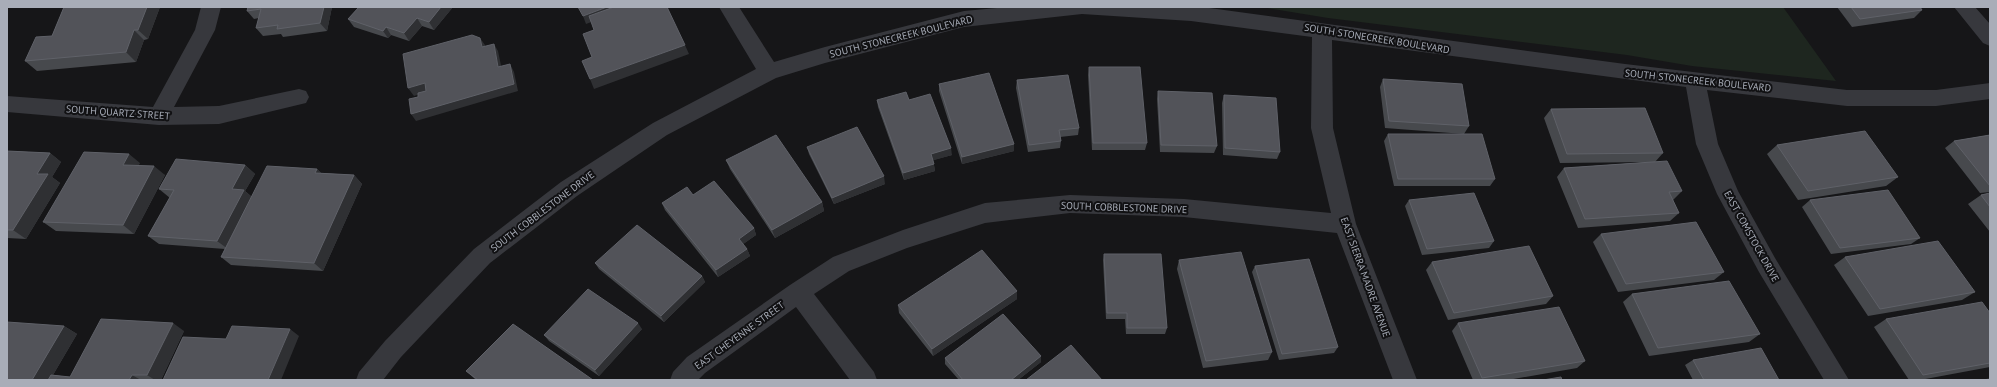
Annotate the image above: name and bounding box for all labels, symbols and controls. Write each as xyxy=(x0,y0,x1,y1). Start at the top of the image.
street label: SOUTH STONECREEK BOULEVARD xyxy=(828,12,974,61)
street label: SOUTH STONECREEK BOULEVARD xyxy=(1303,21,1451,56)
street label: SOUTH STONECREEK BOULEVARD xyxy=(1624,66,1772,95)
street label: SOUTH QUARTZ STREET xyxy=(66,102,171,123)
street label: SOUTH COBBLESTONE DRIVE xyxy=(488,168,597,255)
street label: EAST COMSTOCK DRIVE xyxy=(1721,188,1782,284)
street label: SOUTH COBBLESTONE DRIVE xyxy=(1061,199,1187,216)
street label: EAST SIERRA MADRE AVENUE xyxy=(1338,215,1393,339)
street label: EAST CHEYENNE STREET xyxy=(692,298,787,372)

